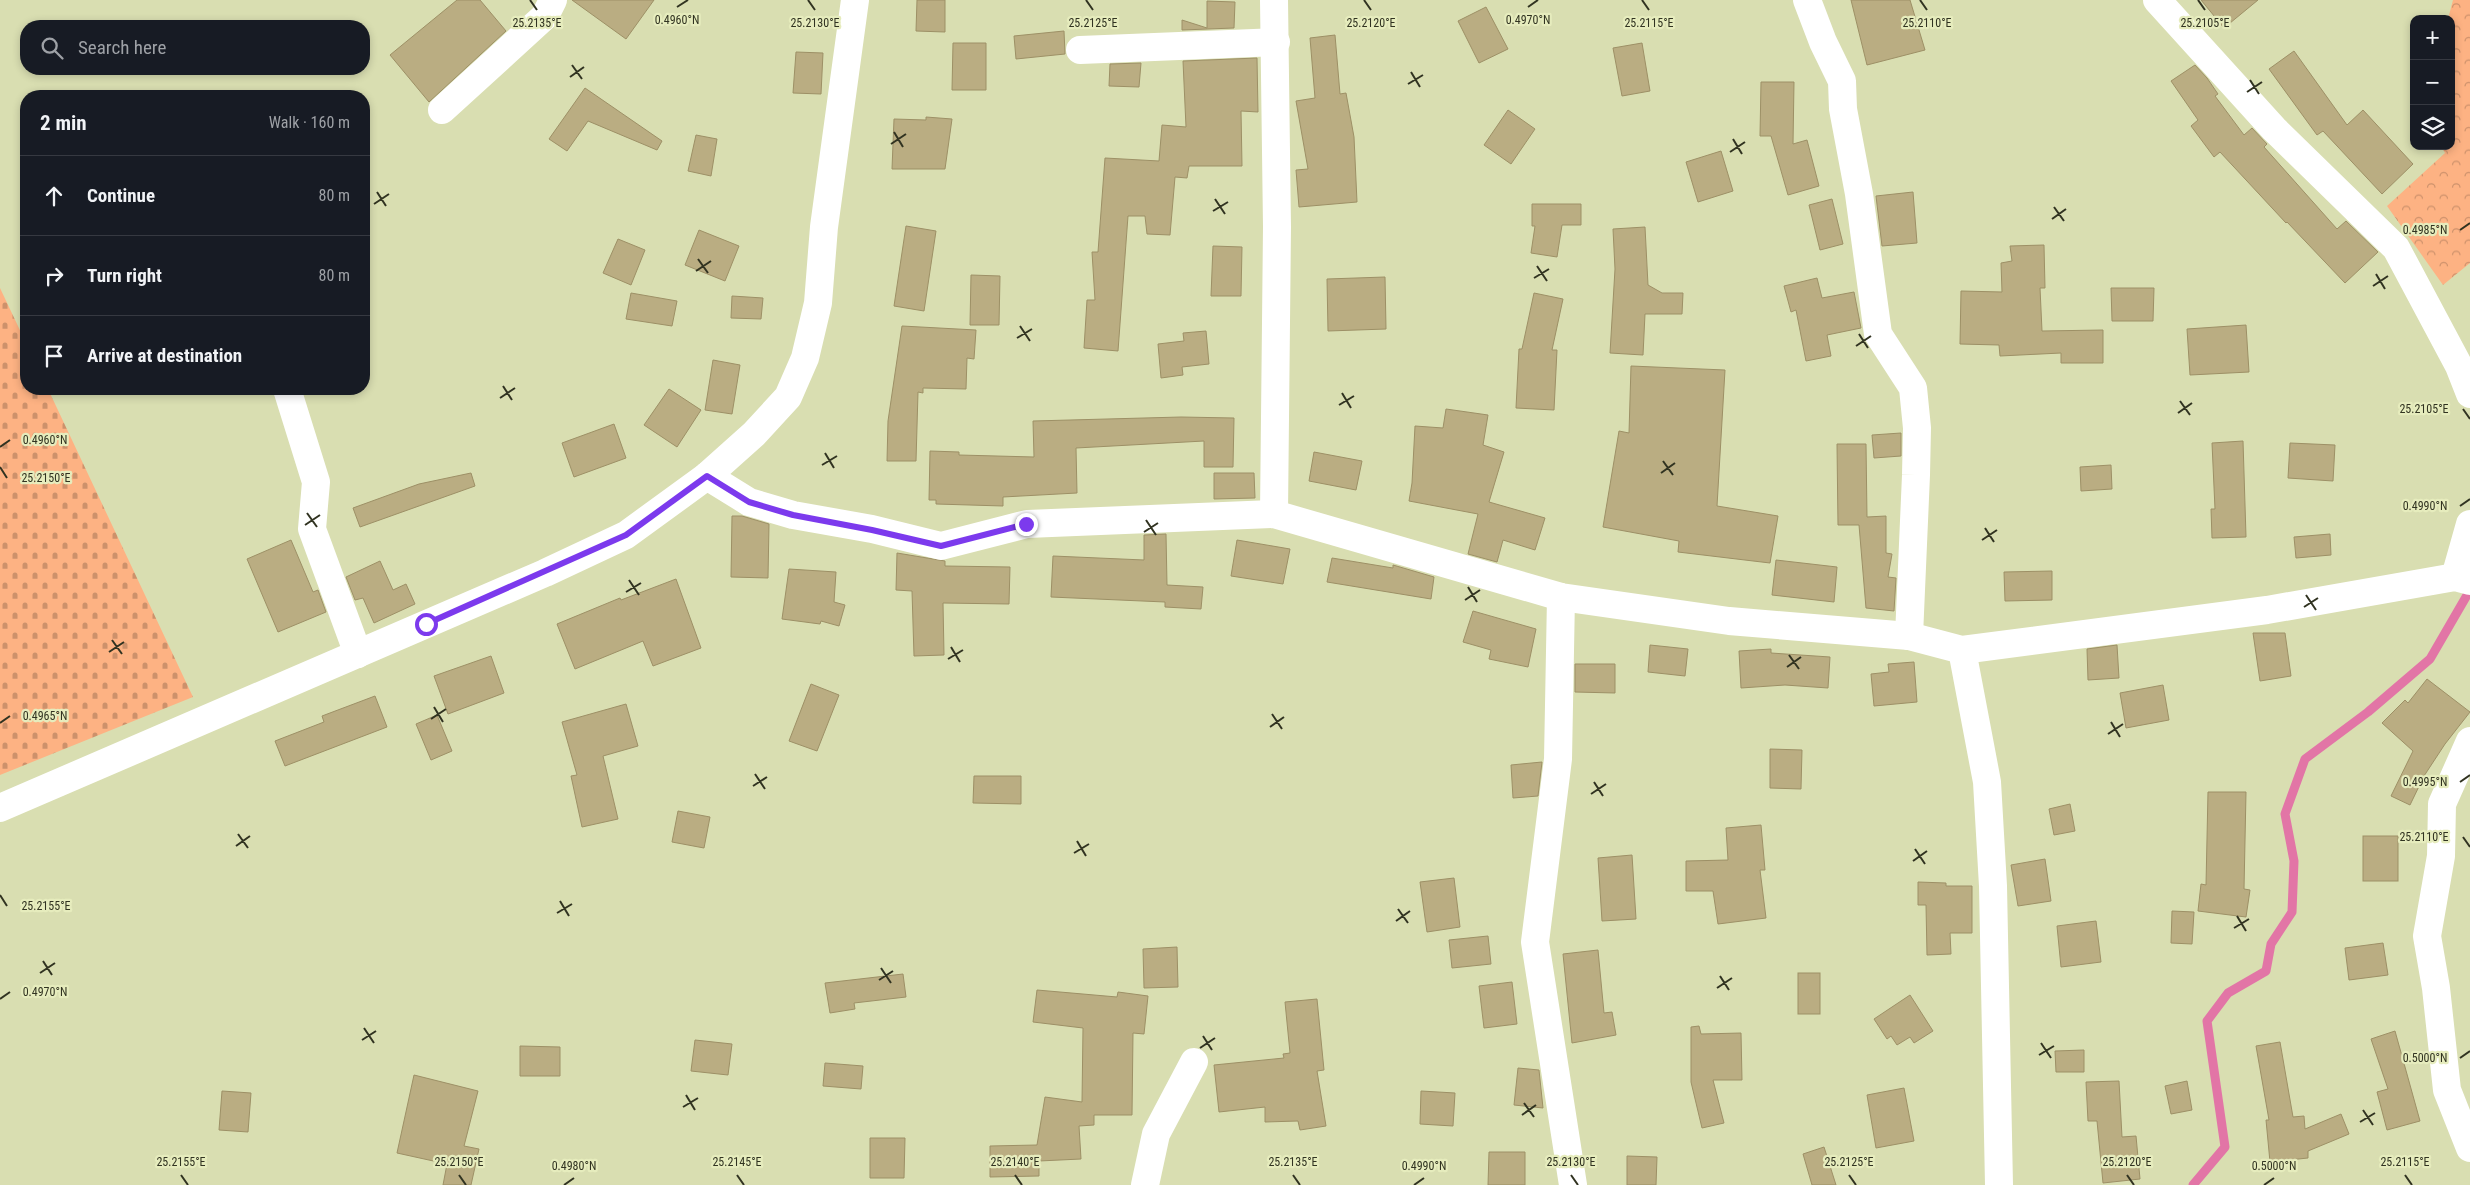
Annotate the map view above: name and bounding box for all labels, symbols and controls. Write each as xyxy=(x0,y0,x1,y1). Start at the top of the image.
text: 0.4960°N xyxy=(655,13,699,27)
text: 0.4970°N xyxy=(1506,13,1550,27)
map controls xyxy=(2410,15,2455,150)
button: + xyxy=(2410,15,2455,60)
text: 25.2135°E xyxy=(512,16,562,30)
text: 25.2130°E xyxy=(790,16,840,30)
text: 25.2125°E xyxy=(1068,16,1118,30)
text: 25.2120°E xyxy=(1346,16,1396,30)
text: 25.2115°E xyxy=(1624,16,1674,30)
text: 25.2110°E xyxy=(1902,16,1952,30)
text: 25.2105°E xyxy=(2180,16,2230,30)
search box xyxy=(20,20,370,75)
icon: search xyxy=(38,34,66,62)
text: Search here xyxy=(78,36,166,59)
button: − xyxy=(2410,60,2455,105)
button: layers xyxy=(2410,105,2455,150)
text: 2 min xyxy=(40,111,87,135)
text: Walk · 160 m xyxy=(269,113,350,132)
icon: ahead xyxy=(40,182,68,210)
text: Continue xyxy=(87,184,155,207)
text: 80 m xyxy=(318,186,350,205)
text: 0.4985°N xyxy=(2403,223,2447,237)
icon: right xyxy=(40,262,68,290)
text: Turn right xyxy=(87,264,162,287)
text: 80 m xyxy=(318,266,350,285)
icon: arrive xyxy=(40,342,68,370)
text: Arrive at destination xyxy=(87,344,242,367)
text: 25.2105°E xyxy=(2399,402,2449,416)
text: 0.4960°N xyxy=(23,433,67,447)
text: 25.2150°E xyxy=(21,471,71,485)
text: 0.4990°N xyxy=(2403,499,2447,513)
route end xyxy=(1015,513,1038,536)
route start xyxy=(415,613,438,636)
text: 0.4965°N xyxy=(23,709,67,723)
text: 0.4995°N xyxy=(2403,775,2447,789)
text: 25.2110°E xyxy=(2399,830,2449,844)
text: 25.2155°E xyxy=(21,899,71,913)
text: 0.4970°N xyxy=(23,985,67,999)
text: 0.5000°N xyxy=(2403,1051,2447,1065)
text: 25.2155°E xyxy=(156,1155,206,1169)
text: 25.2150°E xyxy=(434,1155,484,1169)
text: 25.2145°E xyxy=(712,1155,762,1169)
text: 25.2140°E xyxy=(990,1155,1040,1169)
text: 25.2135°E xyxy=(1268,1155,1318,1169)
text: 25.2130°E xyxy=(1546,1155,1596,1169)
text: 25.2125°E xyxy=(1824,1155,1874,1169)
text: 25.2120°E xyxy=(2102,1155,2152,1169)
text: 25.2115°E xyxy=(2380,1155,2430,1169)
text: 0.4980°N xyxy=(552,1159,596,1173)
text: 0.4990°N xyxy=(1402,1159,1446,1173)
text: 0.5000°N xyxy=(2252,1159,2296,1173)

